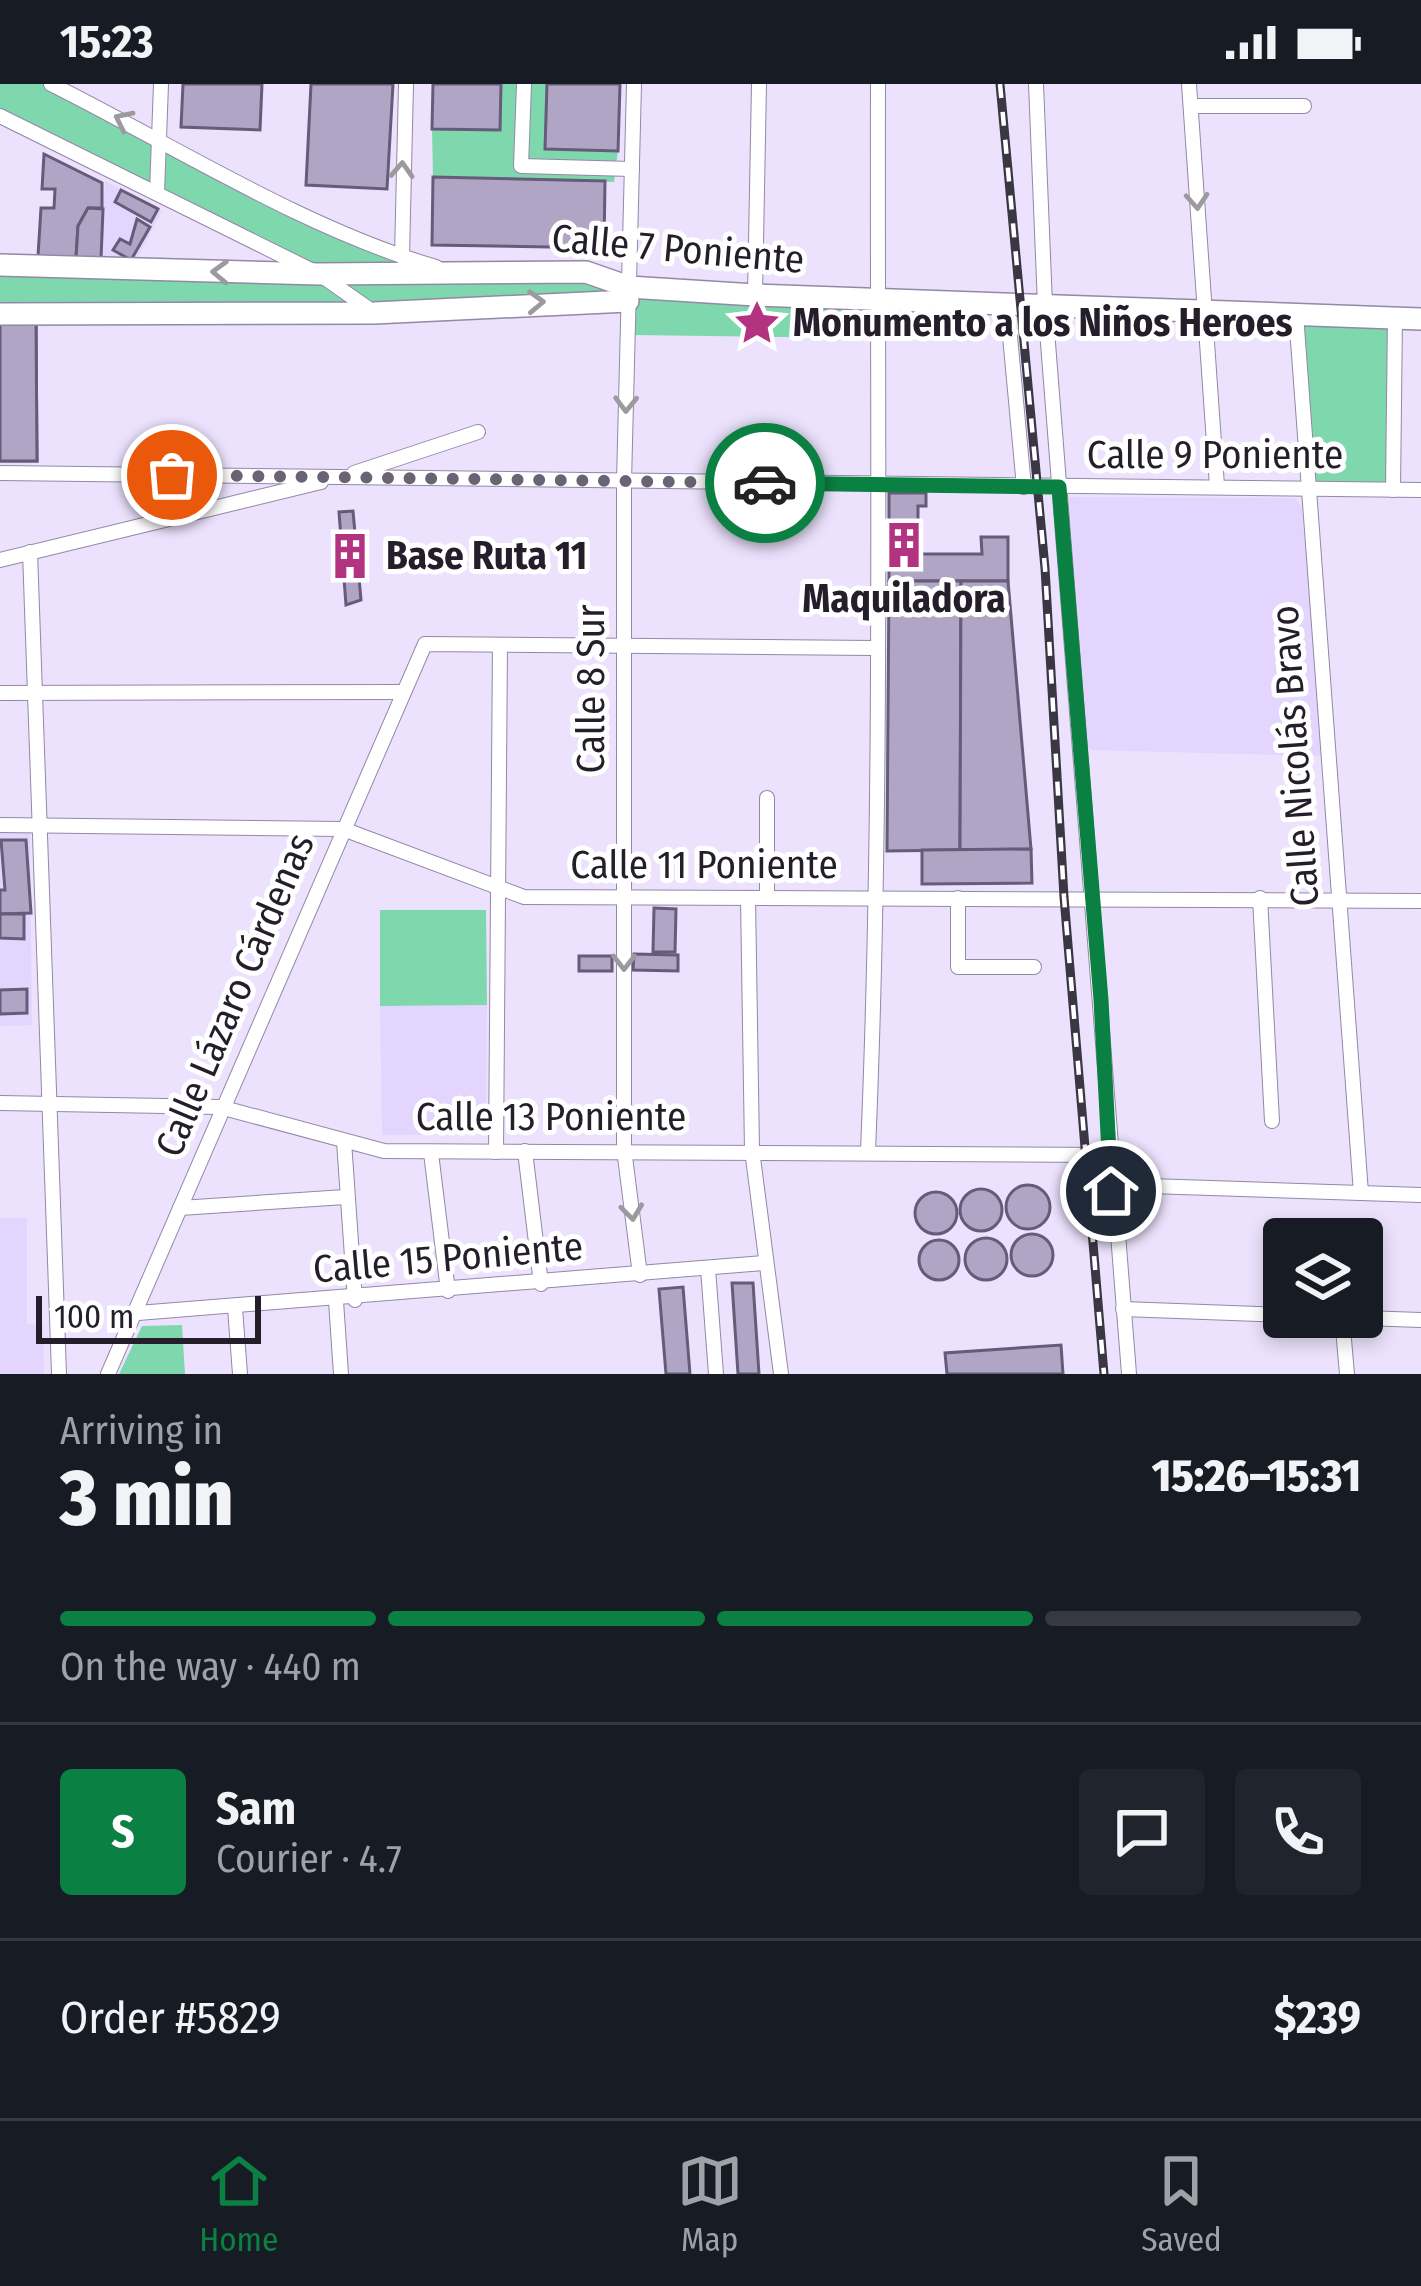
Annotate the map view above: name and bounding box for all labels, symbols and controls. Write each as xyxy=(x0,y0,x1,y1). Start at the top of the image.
text: 15:23 xyxy=(60,15,154,69)
one-way arrow xyxy=(113,111,135,134)
one-way arrow xyxy=(389,160,415,179)
one-way arrow xyxy=(1184,192,1210,211)
street label: Calle 7 Poniente xyxy=(550,215,806,283)
one-way arrow xyxy=(210,260,229,286)
one-way arrow xyxy=(527,289,546,315)
place icon: Monumento a los Niños Heroes xyxy=(732,298,782,348)
place label: Monumento a los Niños Heroes xyxy=(793,300,1293,346)
one-way arrow xyxy=(613,396,639,414)
courier xyxy=(705,423,825,543)
pin xyxy=(121,424,223,526)
street label: Calle 9 Poniente xyxy=(1087,432,1343,478)
icon: bag xyxy=(139,442,205,508)
icon: car xyxy=(732,450,798,516)
building icon: Maquiladora xyxy=(879,520,929,570)
building icon: Base Ruta 11 xyxy=(325,531,375,581)
place label: Base Ruta 11 xyxy=(386,533,587,579)
place label: Maquiladora xyxy=(802,576,1006,622)
street label: Calle 8 Sur xyxy=(568,604,614,774)
street label: Calle Nicolás Bravo xyxy=(1262,604,1328,908)
street label: Calle Lázaro Cárdenas xyxy=(146,826,324,1164)
street label: Calle 11 Poniente xyxy=(570,842,838,888)
one-way arrow xyxy=(611,954,637,972)
street label: Calle 13 Poniente xyxy=(416,1094,686,1140)
pin xyxy=(1060,1140,1162,1242)
icon: home xyxy=(1078,1158,1144,1224)
one-way arrow xyxy=(618,1202,644,1222)
map controls xyxy=(1263,1218,1383,1338)
button: layers xyxy=(1263,1218,1383,1338)
street label: Calle 15 Poniente xyxy=(311,1223,585,1293)
scale bar xyxy=(36,1290,261,1343)
text: 100 m xyxy=(54,1297,134,1337)
text: Arriving in xyxy=(60,1408,223,1454)
text: 15:26–15:31 xyxy=(1152,1449,1361,1503)
text: 3 min xyxy=(60,1452,233,1546)
text: On the way · 440 m xyxy=(60,1644,361,1690)
button: chat xyxy=(1079,1769,1205,1895)
button: phone xyxy=(1235,1769,1361,1895)
text: Sam xyxy=(216,1782,296,1836)
text: S xyxy=(111,1805,135,1859)
text: Courier · 4.7 xyxy=(216,1836,402,1882)
text: Order #5829 xyxy=(60,1991,281,2045)
text: $239 xyxy=(1274,1991,1361,2045)
tab: Home xyxy=(199,2148,278,2260)
tab: Map xyxy=(677,2148,743,2260)
tab: Saved xyxy=(1141,2148,1222,2260)

